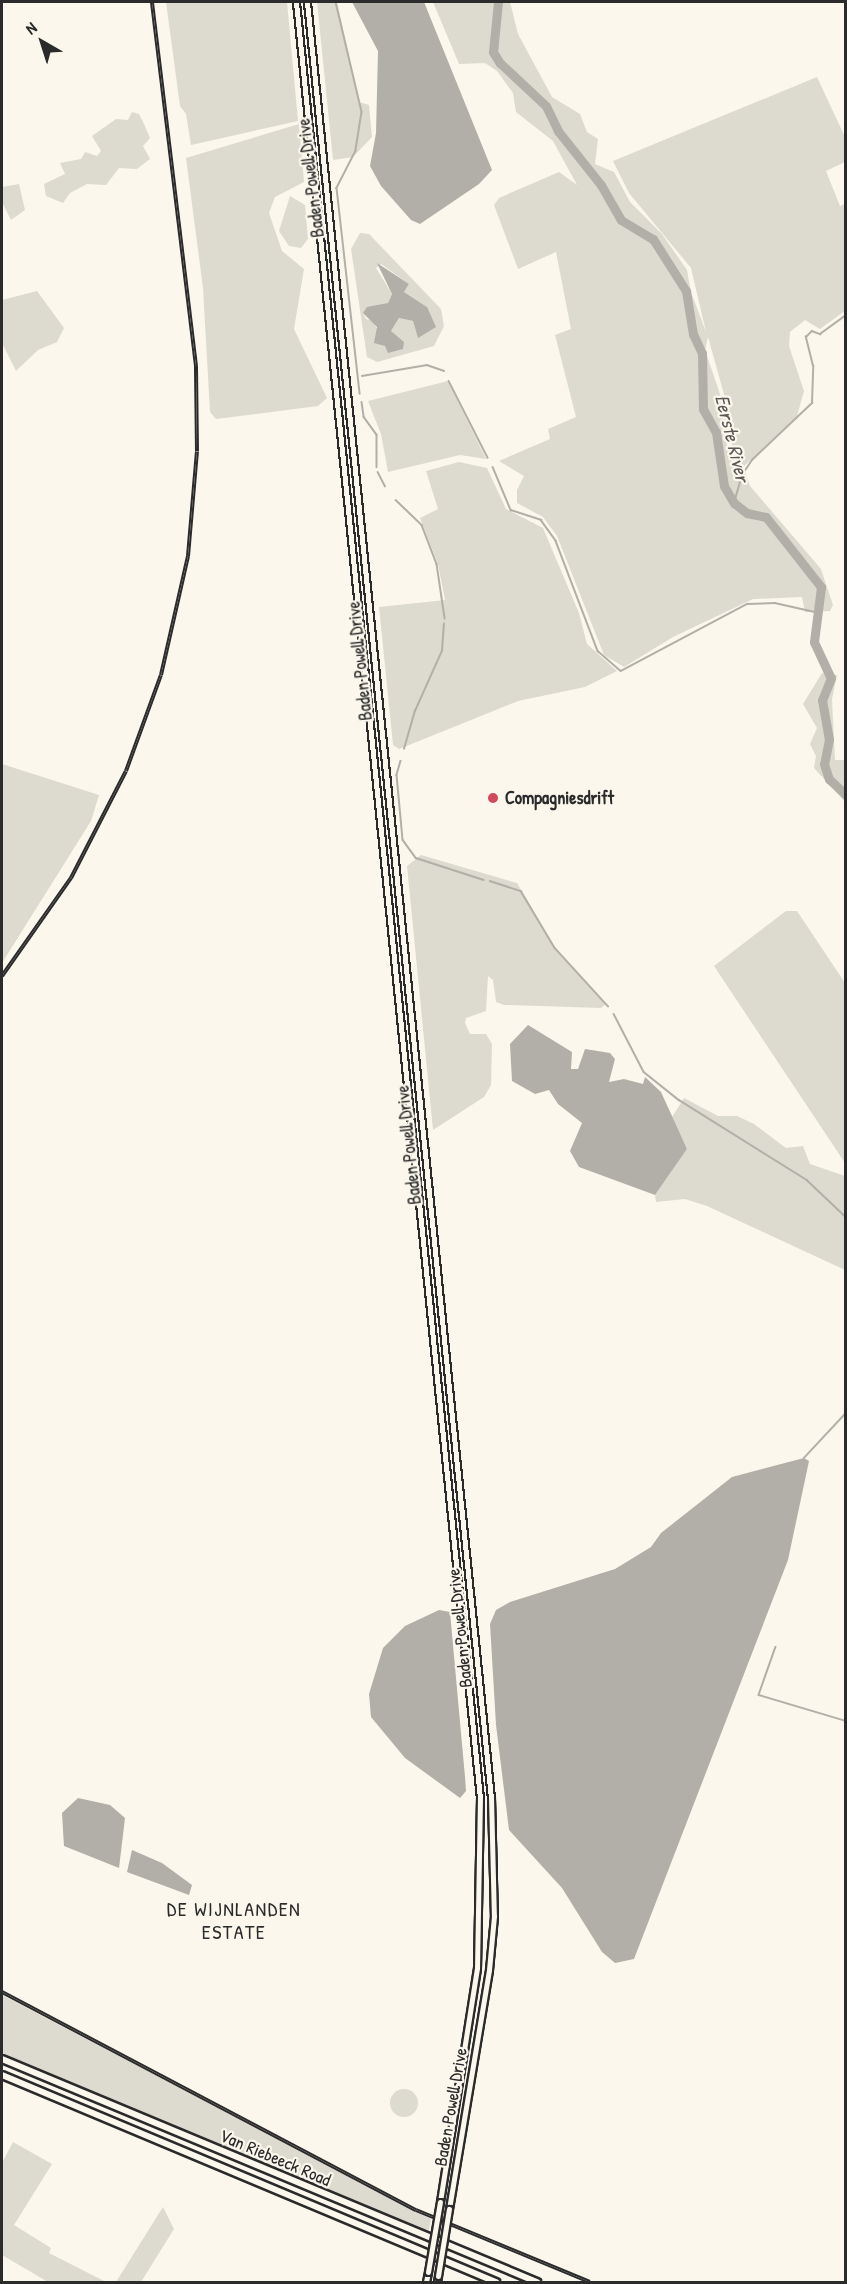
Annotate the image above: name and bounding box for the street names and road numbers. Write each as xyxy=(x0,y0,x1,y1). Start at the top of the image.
street label: Baden Powell Drive xyxy=(293,117,329,239)
street label: Baden Powell Drive xyxy=(343,600,377,722)
street label: Baden Powell Drive xyxy=(392,1084,426,1206)
street label: Baden Powell Drive xyxy=(443,1567,477,1689)
street label: Baden Powell Drive xyxy=(430,2046,472,2168)
street label: Van Riebeeck Road xyxy=(216,2125,334,2191)

